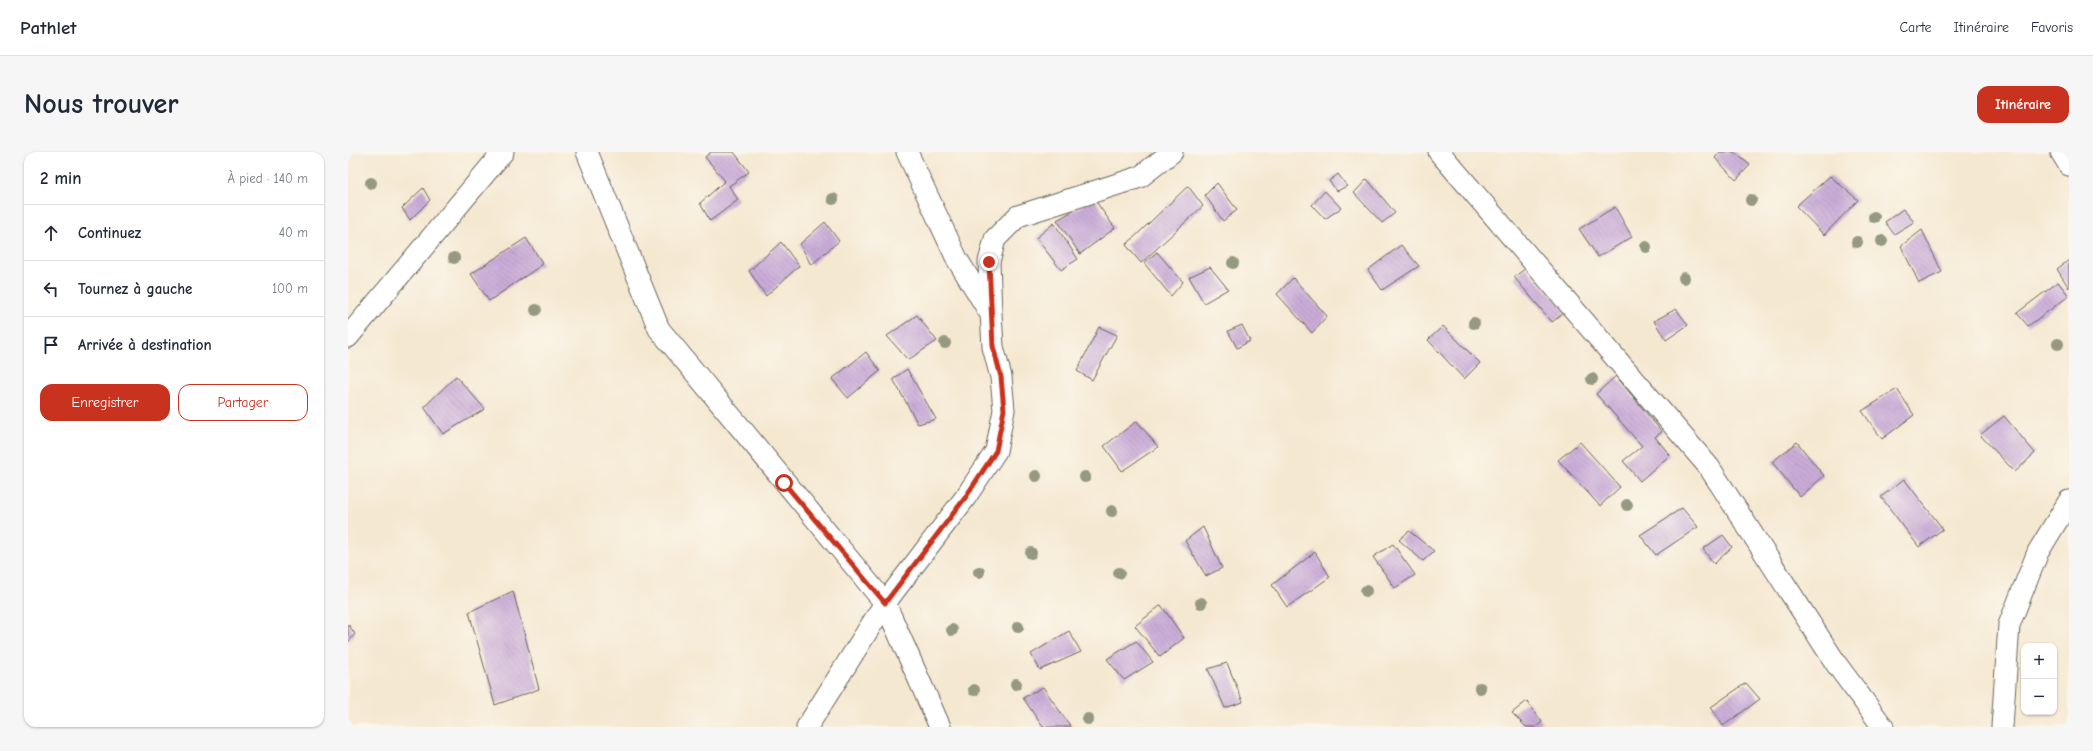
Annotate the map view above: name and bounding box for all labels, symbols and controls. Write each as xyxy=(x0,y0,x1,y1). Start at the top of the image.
text: Pathlet xyxy=(20,17,76,39)
text: Carte xyxy=(1900,19,1932,36)
text: Itinéraire xyxy=(1954,19,2009,36)
text: Favoris xyxy=(2031,19,2073,36)
button: Itinéraire xyxy=(1977,86,2069,123)
text: Nous trouver xyxy=(24,88,179,120)
text: 2 min xyxy=(40,169,81,188)
text: À pied · 140 m xyxy=(227,171,308,186)
icon: ahead xyxy=(40,222,62,244)
text: Continuez xyxy=(78,224,141,242)
text: 40 m xyxy=(279,225,308,240)
route end xyxy=(980,253,998,271)
icon: left xyxy=(40,278,62,300)
text: Tournez à gauche xyxy=(78,280,192,298)
text: 100 m xyxy=(272,281,308,296)
icon: arrive xyxy=(40,334,62,356)
text: Arrivée à destination xyxy=(78,336,212,354)
button: Enregistrer xyxy=(40,384,170,421)
button: Partager xyxy=(178,384,308,421)
route start xyxy=(775,474,793,492)
map controls xyxy=(2021,643,2057,715)
button: + xyxy=(2021,643,2057,679)
button: − xyxy=(2021,679,2057,715)

